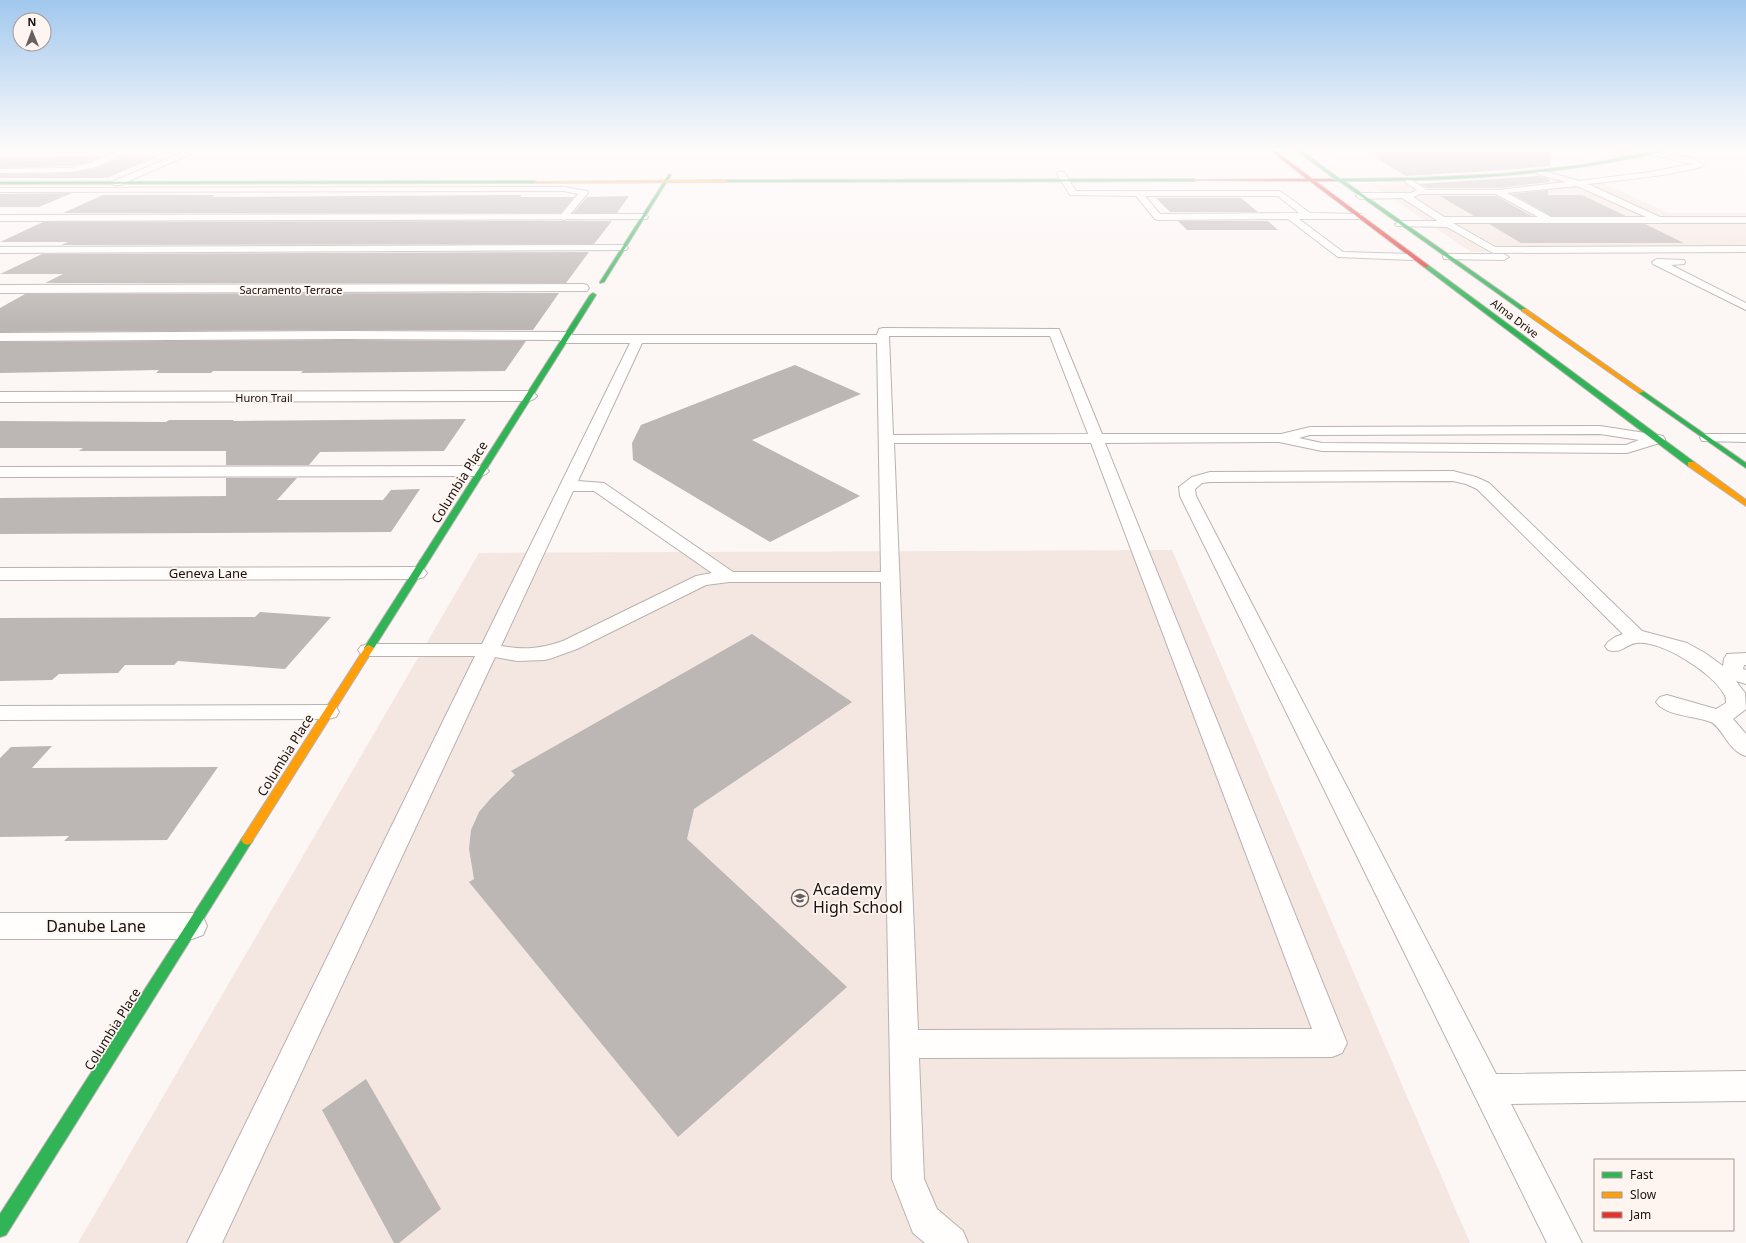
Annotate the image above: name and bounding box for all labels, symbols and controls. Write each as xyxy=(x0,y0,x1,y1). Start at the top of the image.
north arrow xyxy=(12,12,52,52)
text: N xyxy=(27,14,36,29)
street label: Sacramento Terrace xyxy=(240,282,342,297)
street label: Alma Drive xyxy=(1488,295,1542,341)
street label: Huron Trail xyxy=(235,390,293,405)
street label: Columbia Place xyxy=(427,437,491,527)
street label: Geneva Lane xyxy=(169,564,247,582)
street label: Columbia Place xyxy=(253,710,317,800)
place label: Academy High School xyxy=(813,878,903,918)
school or university icon: Academy High School xyxy=(790,888,810,908)
street label: Danube Lane xyxy=(46,915,146,937)
street label: Columbia Place xyxy=(80,984,144,1074)
legend xyxy=(1594,1159,1734,1231)
text: Fast xyxy=(1630,1166,1654,1183)
text: Slow xyxy=(1630,1186,1657,1203)
text: Jam xyxy=(1629,1206,1651,1223)

